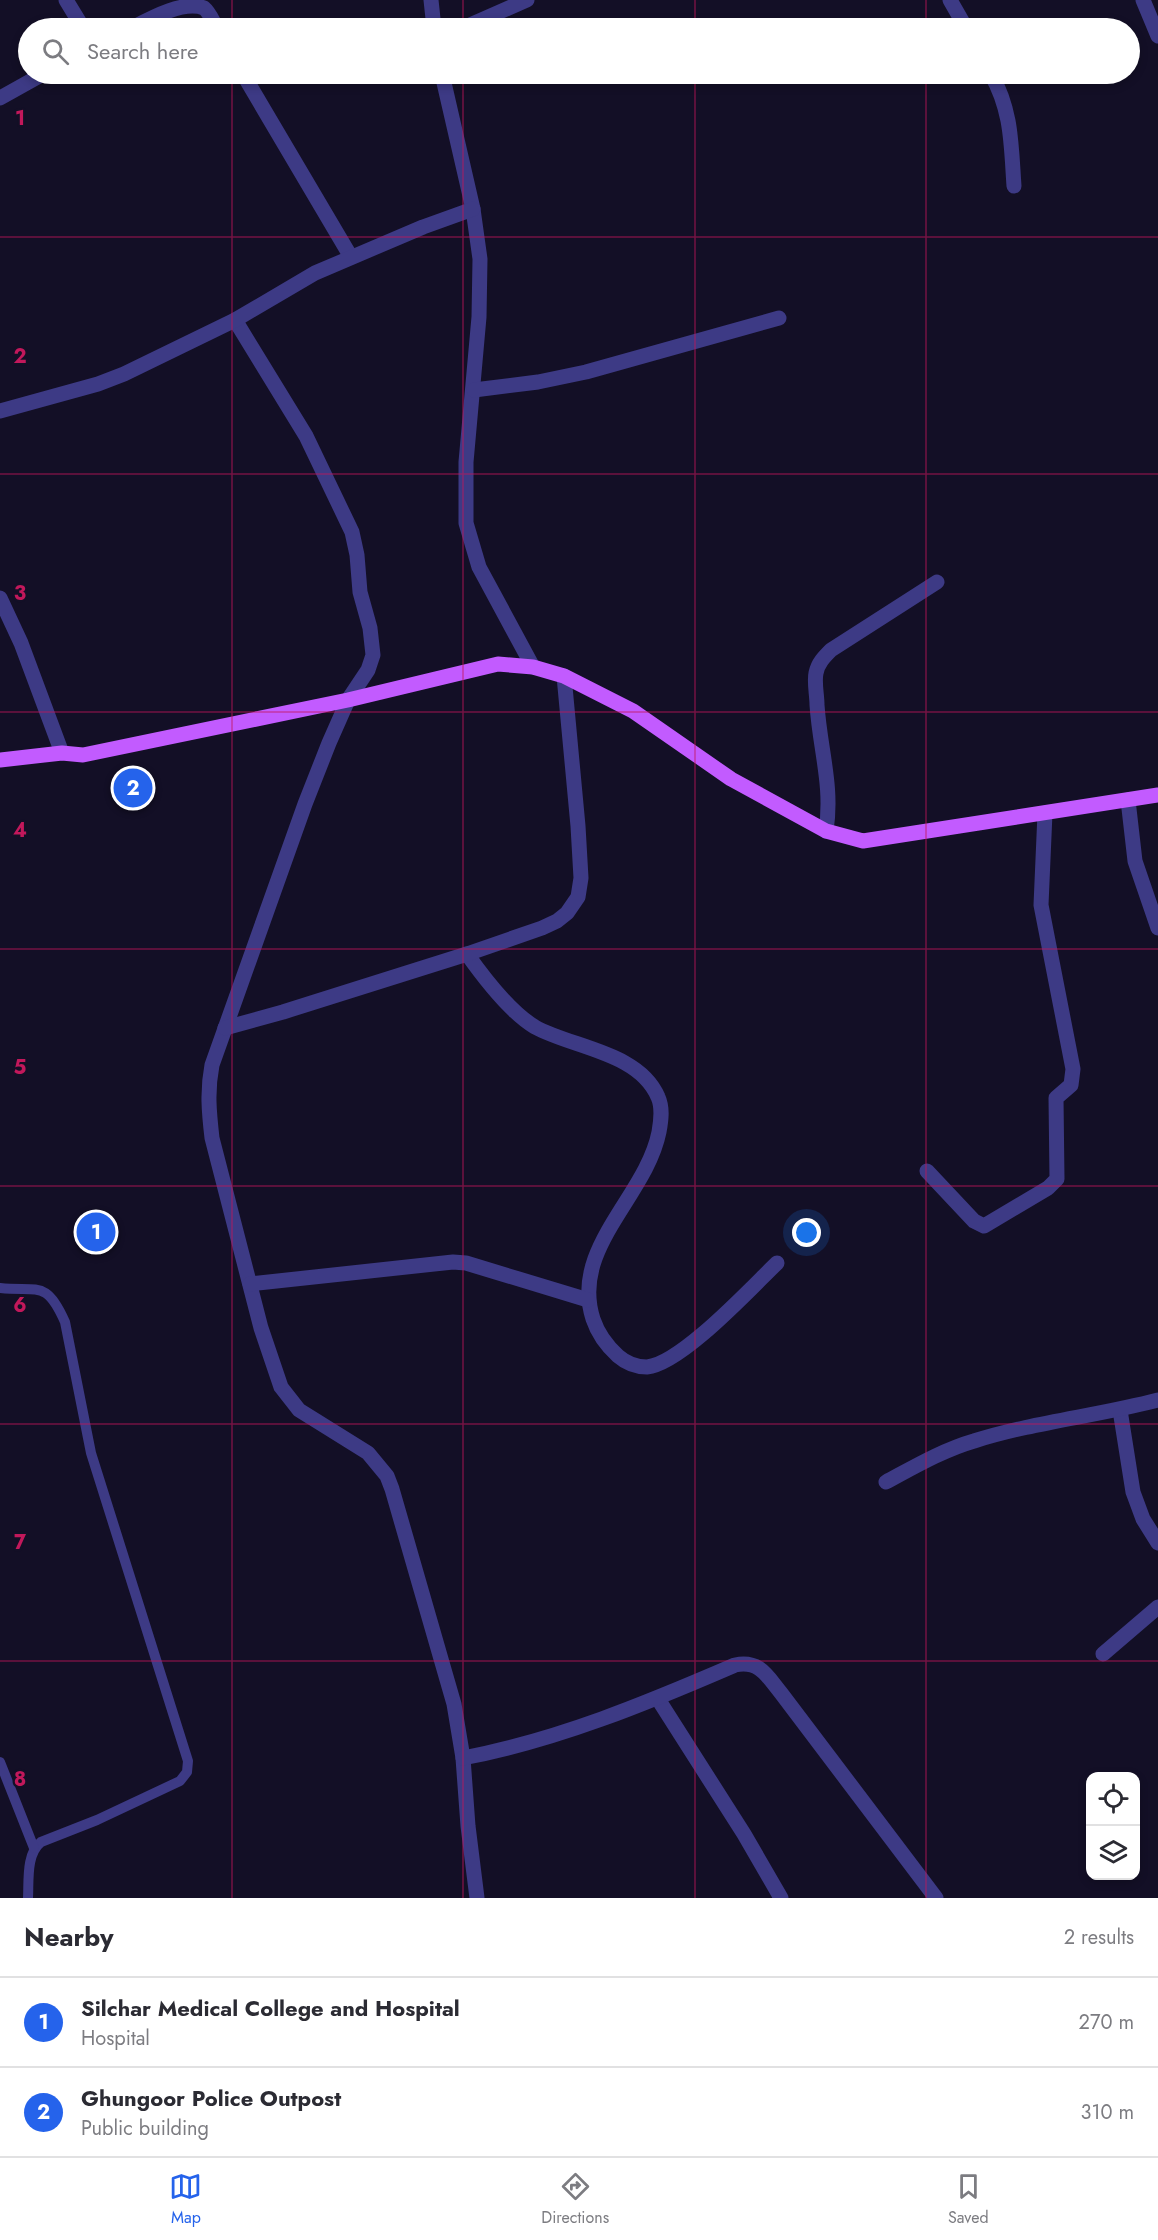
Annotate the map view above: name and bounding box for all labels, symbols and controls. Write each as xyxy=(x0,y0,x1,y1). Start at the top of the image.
search box xyxy=(18,18,1140,84)
icon: search xyxy=(39,35,72,68)
text: Search here xyxy=(87,35,198,67)
text: 1 xyxy=(15,104,25,133)
text: 2 xyxy=(13,342,27,371)
text: 3 xyxy=(14,579,26,608)
pin: 2 xyxy=(114,766,152,810)
text: 4 xyxy=(13,816,27,845)
text: 5 xyxy=(14,1053,27,1082)
pin: 1 xyxy=(76,1210,116,1254)
your location xyxy=(792,1218,821,1247)
text: 6 xyxy=(13,1291,27,1320)
text: 7 xyxy=(14,1528,27,1557)
text: 8 xyxy=(14,1765,26,1794)
map controls xyxy=(1086,1772,1140,1880)
button: locate xyxy=(1086,1772,1140,1826)
button: layers xyxy=(1086,1826,1140,1880)
text: Nearby xyxy=(24,1918,113,1956)
text: 2 results xyxy=(1064,1923,1134,1952)
text: Silchar Medical College and Hospital xyxy=(81,1992,460,2024)
text: 1 xyxy=(38,2008,49,2037)
text: 270 m xyxy=(1079,2008,1134,2037)
text: Hospital xyxy=(81,2024,150,2053)
text: Ghungoor Police Outpost xyxy=(81,2082,341,2114)
text: 2 xyxy=(37,2098,50,2127)
text: 310 m xyxy=(1080,2098,1134,2127)
text: Public building xyxy=(81,2114,209,2143)
tab: Map xyxy=(169,2170,202,2229)
tab: Directions xyxy=(541,2170,609,2229)
tab: Saved xyxy=(948,2170,989,2229)

